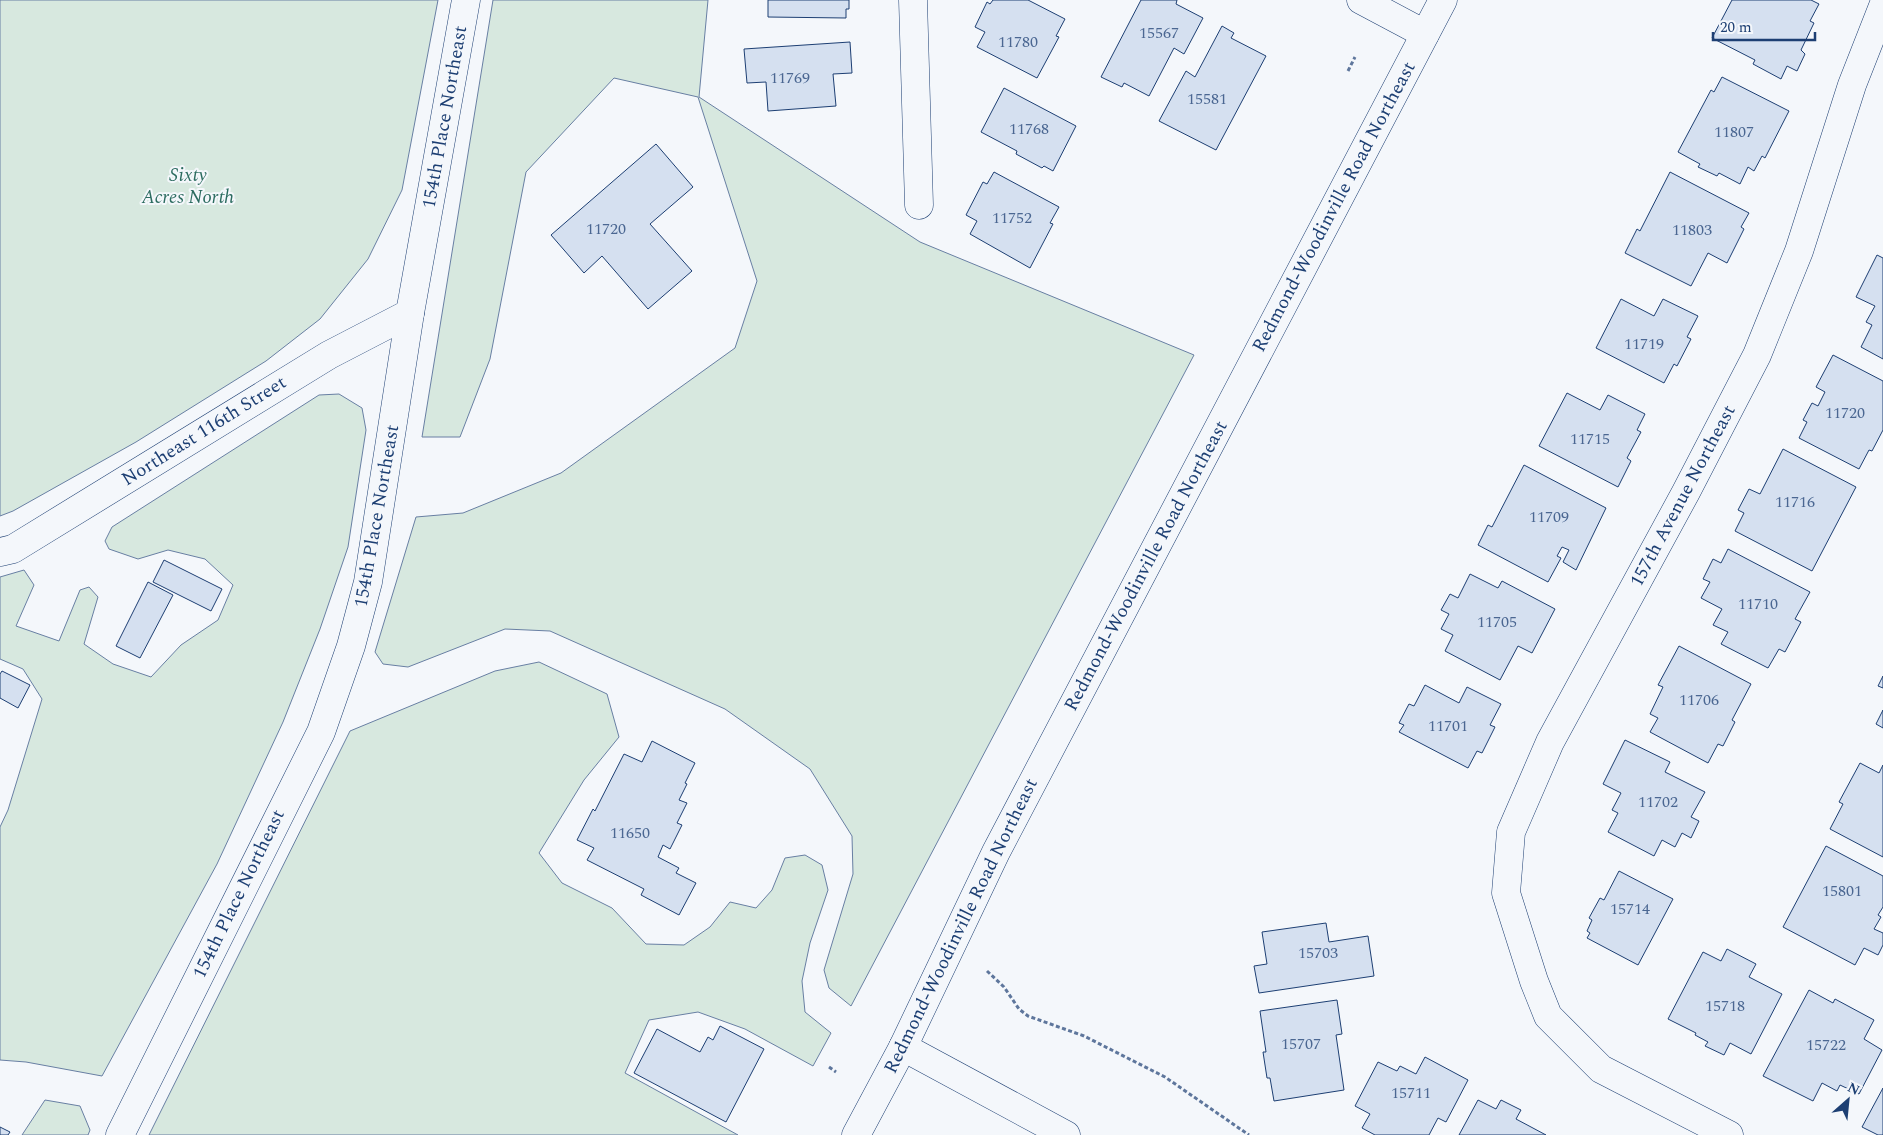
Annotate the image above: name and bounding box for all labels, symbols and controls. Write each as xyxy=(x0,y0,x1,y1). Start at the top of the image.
scale bar xyxy=(1713,10,1816,42)
text: 20 m xyxy=(1720,16,1752,39)
house number: 15567 xyxy=(1139,21,1179,45)
street label: 154th Place Northeast xyxy=(415,23,475,211)
house number: 11780 xyxy=(998,30,1038,54)
street label: Redmond-Woodinville Road Northeast xyxy=(1245,56,1423,358)
house number: 11769 xyxy=(770,66,810,90)
house number: 15581 xyxy=(1187,87,1227,111)
house number: 11768 xyxy=(1009,117,1049,141)
house number: 11807 xyxy=(1714,120,1754,144)
park label: Sixty Acres North xyxy=(141,161,234,212)
house number: 11752 xyxy=(992,206,1032,230)
house number: 11720 xyxy=(586,217,626,241)
house number: 11803 xyxy=(1672,218,1712,242)
house number: 11719 xyxy=(1624,332,1664,356)
street label: Northeast 116th Street xyxy=(116,368,292,494)
street label: 157th Avenue Northeast xyxy=(1623,400,1743,592)
house number: 11720 xyxy=(1825,401,1865,425)
street label: Redmond-Woodinville Road Northeast xyxy=(1057,415,1235,717)
street label: 154th Place Northeast xyxy=(347,422,407,610)
house number: 11715 xyxy=(1570,427,1610,451)
house number: 11716 xyxy=(1775,490,1815,514)
house number: 11709 xyxy=(1529,505,1569,529)
house number: 11710 xyxy=(1738,592,1778,616)
house number: 11705 xyxy=(1477,610,1517,634)
house number: 11706 xyxy=(1679,688,1719,712)
house number: 11701 xyxy=(1428,714,1468,738)
street label: Redmond-Woodinville Road Northeast xyxy=(877,773,1046,1079)
house number: 11702 xyxy=(1638,790,1678,814)
street label: 154th Place Northeast xyxy=(185,804,293,984)
house number: 11650 xyxy=(610,821,650,845)
house number: 15801 xyxy=(1822,879,1862,903)
house number: 15714 xyxy=(1610,897,1650,921)
house number: 15703 xyxy=(1298,941,1338,965)
house number: 15718 xyxy=(1705,994,1745,1018)
house number: 15707 xyxy=(1281,1032,1321,1056)
house number: 15722 xyxy=(1806,1033,1846,1057)
north arrow xyxy=(1823,1075,1873,1125)
text: N xyxy=(1844,1077,1864,1101)
house number: 15711 xyxy=(1391,1081,1431,1105)

